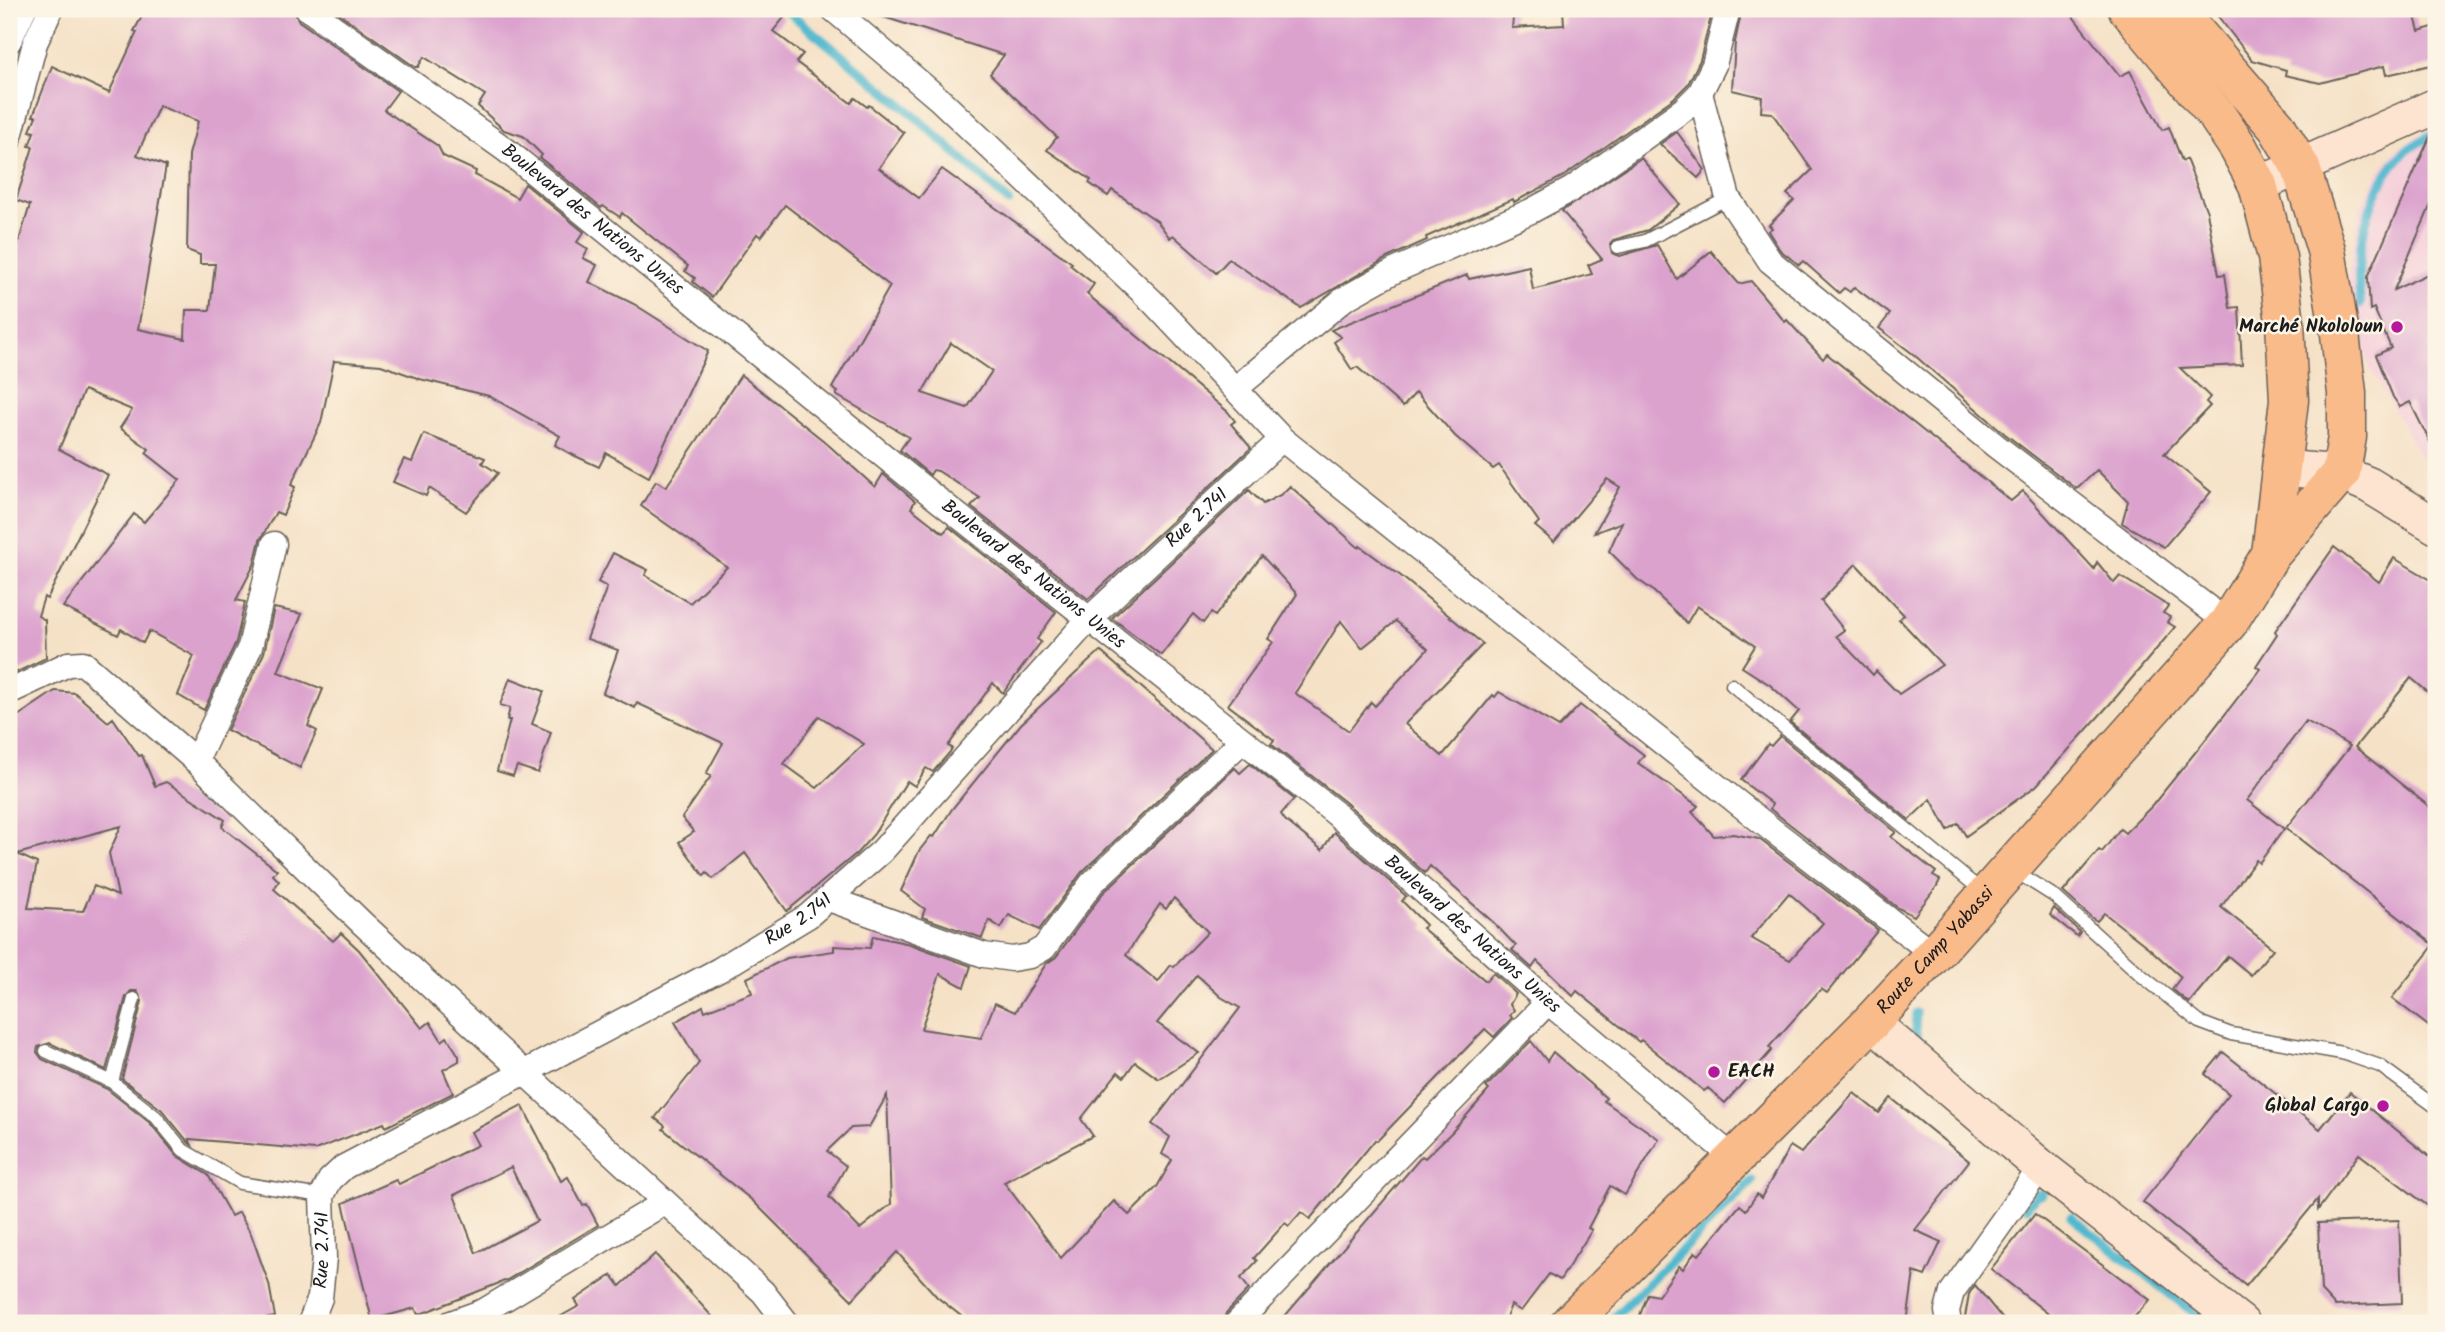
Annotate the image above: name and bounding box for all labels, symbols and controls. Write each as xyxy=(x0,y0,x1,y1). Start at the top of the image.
street label: Boulevard des Nations Unies xyxy=(494,136,690,303)
place label: Marché Nkololoun xyxy=(2239,312,2383,342)
marker: Marché Nkololoun xyxy=(2389,319,2405,335)
street label: Rue 2.741 xyxy=(1159,481,1236,556)
street label: Boulevard des Nations Unies xyxy=(934,492,1132,657)
street label: Boulevard des Nations Unies xyxy=(1377,848,1567,1022)
street label: Route Camp Yabassi xyxy=(1870,879,2003,1022)
street label: Rue 2.741 xyxy=(759,886,840,954)
place label: EACH xyxy=(1728,1057,1775,1087)
marker: EACH xyxy=(1706,1064,1722,1080)
place label: Global Cargo xyxy=(2265,1091,2369,1121)
marker: Global Cargo xyxy=(2375,1098,2391,1114)
street label: Rue 2.741 xyxy=(306,1211,339,1290)

